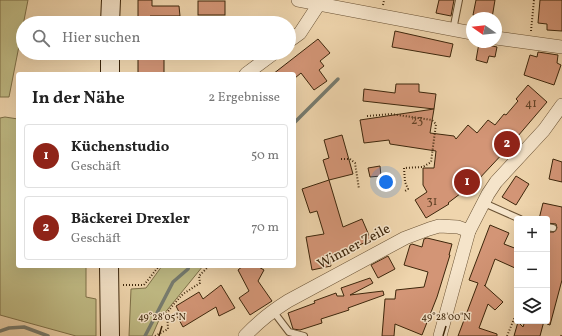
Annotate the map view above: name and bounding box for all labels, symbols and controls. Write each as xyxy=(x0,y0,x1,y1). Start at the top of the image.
north arrow xyxy=(466,12,502,48)
search box xyxy=(16,16,296,60)
icon: search xyxy=(30,27,52,49)
text: Hier suchen xyxy=(62,28,140,49)
text: In der Nähe xyxy=(32,87,125,110)
text: 2 Ergebnisse xyxy=(208,89,280,107)
house number: 41 xyxy=(525,96,537,112)
house number: 23 xyxy=(411,113,423,129)
pin: 2 xyxy=(494,129,520,159)
text: Küchenstudio xyxy=(71,137,169,158)
text: 1 xyxy=(43,147,49,165)
text: 50 m xyxy=(251,147,279,165)
text: Geschäft xyxy=(71,158,121,176)
pin: 1 xyxy=(454,167,480,197)
your location xyxy=(376,172,396,192)
house number: 31 xyxy=(427,194,437,210)
text: Bäckerei Drexler xyxy=(71,209,190,230)
map controls xyxy=(514,216,550,324)
button: + xyxy=(514,216,550,252)
text: 2 xyxy=(43,219,49,237)
text: 70 m xyxy=(251,219,279,237)
street label: Winner Zeile xyxy=(314,220,394,274)
text: Geschäft xyxy=(71,230,121,248)
button: − xyxy=(514,252,550,288)
button: layers xyxy=(514,288,550,324)
text: 49°28'05"N xyxy=(138,310,187,324)
text: 49°28'00"N xyxy=(421,310,471,324)

